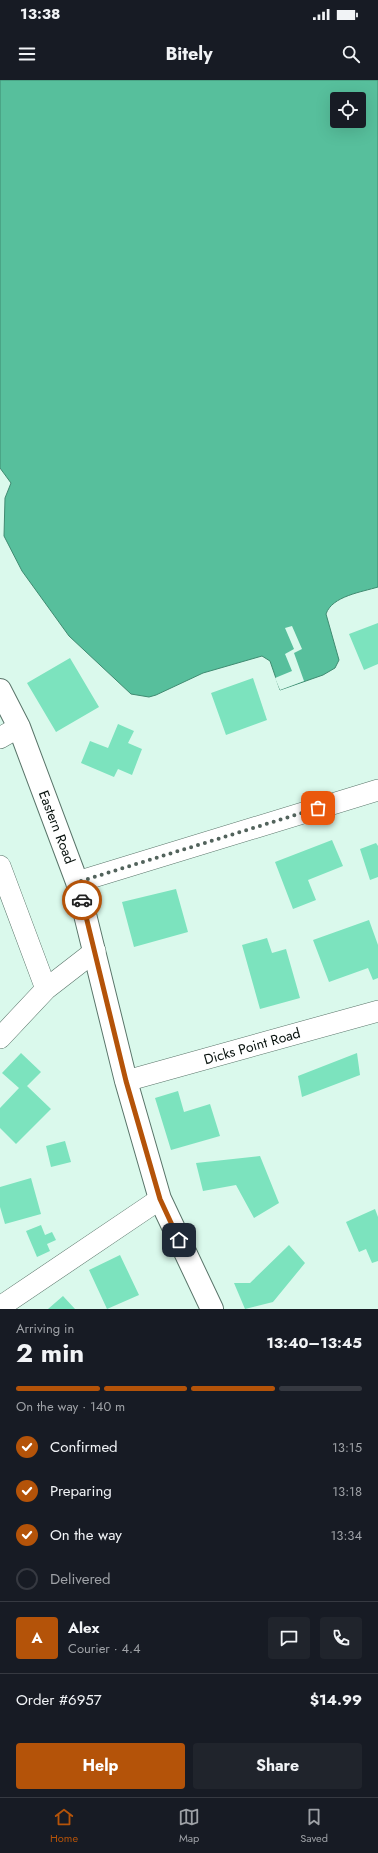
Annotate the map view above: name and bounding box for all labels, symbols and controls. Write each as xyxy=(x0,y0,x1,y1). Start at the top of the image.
text: 13:38 xyxy=(20,3,61,25)
text: Bitely xyxy=(165,41,213,67)
icon: menu xyxy=(16,43,38,65)
icon: search xyxy=(340,43,362,65)
map controls xyxy=(330,92,366,128)
button: locate xyxy=(330,92,366,128)
street label: Eastern Road xyxy=(34,787,80,867)
pin xyxy=(301,791,335,825)
icon: bag xyxy=(307,797,329,819)
courier xyxy=(62,880,102,920)
icon: car xyxy=(71,889,93,911)
street label: Dicks Point Road xyxy=(201,1023,303,1069)
pin xyxy=(162,1223,196,1257)
icon: home xyxy=(168,1229,190,1251)
text: Arriving in xyxy=(16,1319,74,1338)
text: 13:40–13:45 xyxy=(266,1332,362,1354)
text: 2 min xyxy=(16,1334,84,1372)
text: On the way · 140 m xyxy=(16,1397,125,1416)
icon: check xyxy=(16,1436,38,1458)
text: Confirmed xyxy=(50,1436,118,1458)
text: 13:15 xyxy=(332,1438,362,1457)
icon: check xyxy=(16,1480,38,1502)
text: Preparing xyxy=(50,1480,112,1502)
text: 13:18 xyxy=(332,1482,362,1501)
icon: check xyxy=(16,1524,38,1546)
text: On the way xyxy=(50,1524,122,1546)
text: 13:34 xyxy=(330,1526,362,1545)
text: Delivered xyxy=(50,1568,111,1590)
text: Alex xyxy=(68,1617,99,1639)
button: chat xyxy=(268,1617,310,1659)
button: phone xyxy=(320,1617,362,1659)
text: A xyxy=(31,1627,43,1649)
text: Courier · 4.4 xyxy=(68,1639,141,1658)
text: Order #6957 xyxy=(16,1689,102,1711)
text: $14.99 xyxy=(310,1689,362,1711)
button: Help xyxy=(16,1743,185,1789)
button: Share xyxy=(193,1743,362,1789)
tab: Home xyxy=(50,1806,78,1846)
tab: Map xyxy=(178,1806,200,1846)
tab: Saved xyxy=(300,1806,328,1846)

